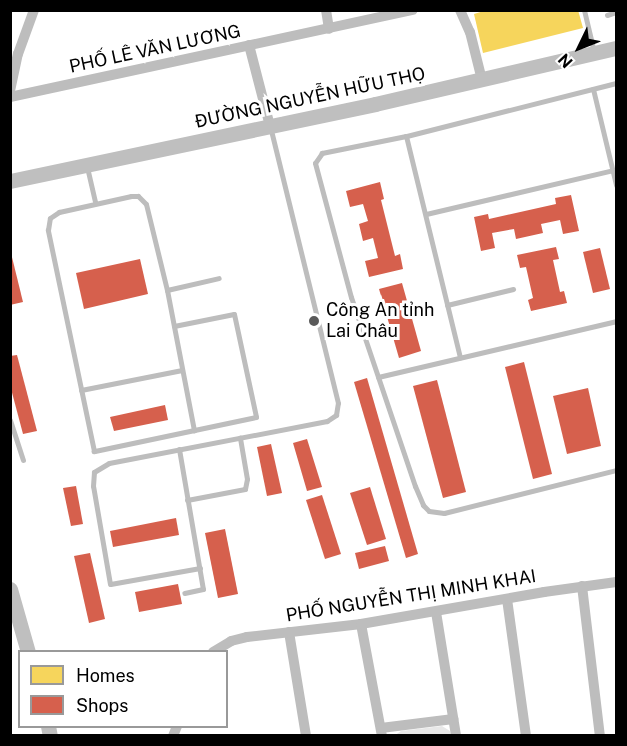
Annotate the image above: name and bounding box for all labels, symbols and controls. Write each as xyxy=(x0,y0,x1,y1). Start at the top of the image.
north arrow xyxy=(549,18,609,78)
street label: PHỐ LÊ VĂN LƯƠNG xyxy=(67,20,243,78)
text: N xyxy=(554,50,577,72)
street label: ĐƯỜNG NGUYỄN HỮU THỌ xyxy=(193,63,427,133)
place label: Công An tỉnh Lai Châu xyxy=(326,300,434,342)
marker: Công An tỉnh Lai Châu xyxy=(307,314,321,328)
street label: PHỐ NGUYỄN THỊ MINH KHAI xyxy=(284,566,538,626)
legend xyxy=(18,650,228,728)
text: Homes xyxy=(76,665,135,686)
text: Shops xyxy=(76,695,128,716)

